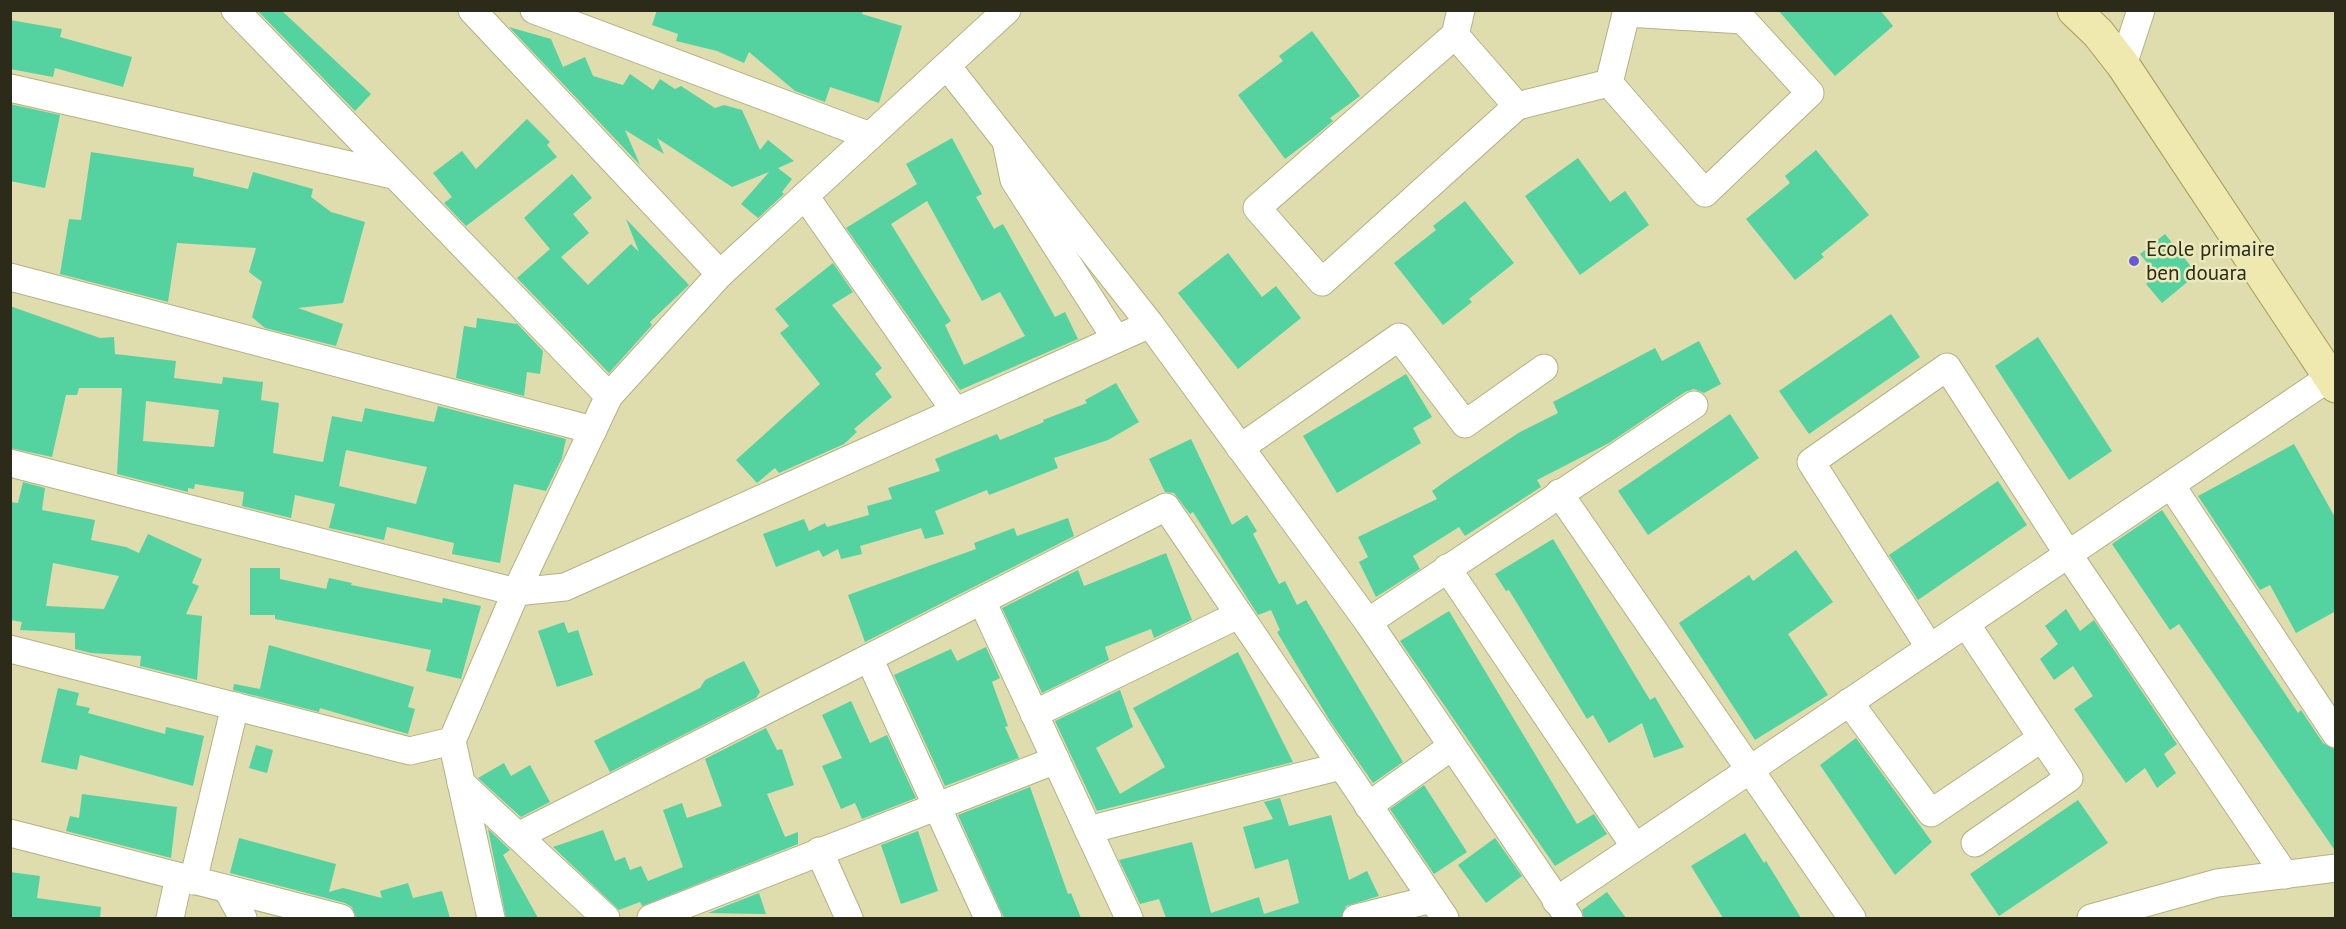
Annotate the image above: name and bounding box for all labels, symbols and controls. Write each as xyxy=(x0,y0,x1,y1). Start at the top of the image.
place label: Ecole primaire ben douara xyxy=(2146,235,2275,286)
marker: Ecole primaire ben douara xyxy=(2127,254,2141,268)

